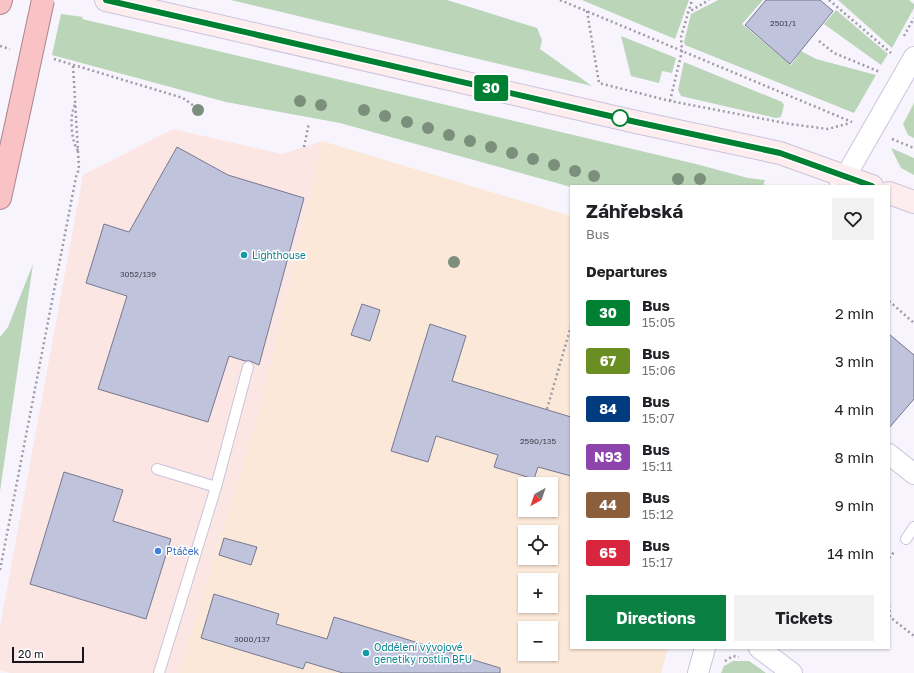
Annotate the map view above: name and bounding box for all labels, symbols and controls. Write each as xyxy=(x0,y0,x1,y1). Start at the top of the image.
house number: 2501/1 xyxy=(770,18,796,28)
line badge: 30 xyxy=(473,75,509,101)
text: 30 xyxy=(482,79,500,96)
unlabelled marker xyxy=(611,109,629,127)
button: heart xyxy=(832,198,874,240)
text: Záhřebská xyxy=(586,199,683,222)
text: Bus xyxy=(586,226,609,242)
place label: Lighthouse xyxy=(252,249,306,261)
marker: Lighthouse xyxy=(239,250,249,260)
text: Departures xyxy=(586,262,667,280)
house number: 3052/139 xyxy=(120,269,156,279)
text: Bus xyxy=(642,296,670,314)
text: 30 xyxy=(599,304,617,321)
text: 2 min xyxy=(835,304,874,322)
text: 15:05 xyxy=(642,314,675,330)
text: Bus xyxy=(642,344,670,362)
text: 67 xyxy=(600,352,616,369)
text: 3 min xyxy=(835,352,874,370)
text: 15:06 xyxy=(642,362,676,378)
text: Bus xyxy=(642,392,670,410)
text: 84 xyxy=(599,400,617,417)
text: 4 min xyxy=(835,400,874,418)
text: 15:07 xyxy=(642,410,675,426)
house number: 2590/135 xyxy=(520,436,556,446)
text: Bus xyxy=(642,440,670,458)
text: N93 xyxy=(594,448,622,465)
text: 8 min xyxy=(835,448,874,466)
text: 15:11 xyxy=(642,458,672,474)
north arrow xyxy=(518,477,558,517)
map controls xyxy=(518,477,558,661)
text: Bus xyxy=(642,488,670,506)
text: 44 xyxy=(599,496,617,513)
text: 9 min xyxy=(835,496,874,514)
text: 15:12 xyxy=(642,506,674,522)
button: locate xyxy=(518,525,558,565)
text: Bus xyxy=(642,536,670,554)
text: 65 xyxy=(599,544,617,561)
text: 14 min xyxy=(827,544,874,562)
place label: Ptáček xyxy=(166,545,200,557)
marker: Ptáček xyxy=(153,546,163,556)
text: 15:17 xyxy=(642,554,673,570)
button: + xyxy=(518,573,558,613)
button: Directions xyxy=(586,595,726,641)
button: Tickets xyxy=(734,595,874,641)
button: − xyxy=(518,621,558,661)
house number: 3000/137 xyxy=(234,634,270,644)
place label: Oddělení vývojové genetiky rostlin BFU xyxy=(374,641,472,665)
scale bar xyxy=(12,645,84,664)
text: 20 m xyxy=(18,647,44,660)
marker: Oddělení vývojové genetiky rostlin BFU xyxy=(361,648,371,658)

